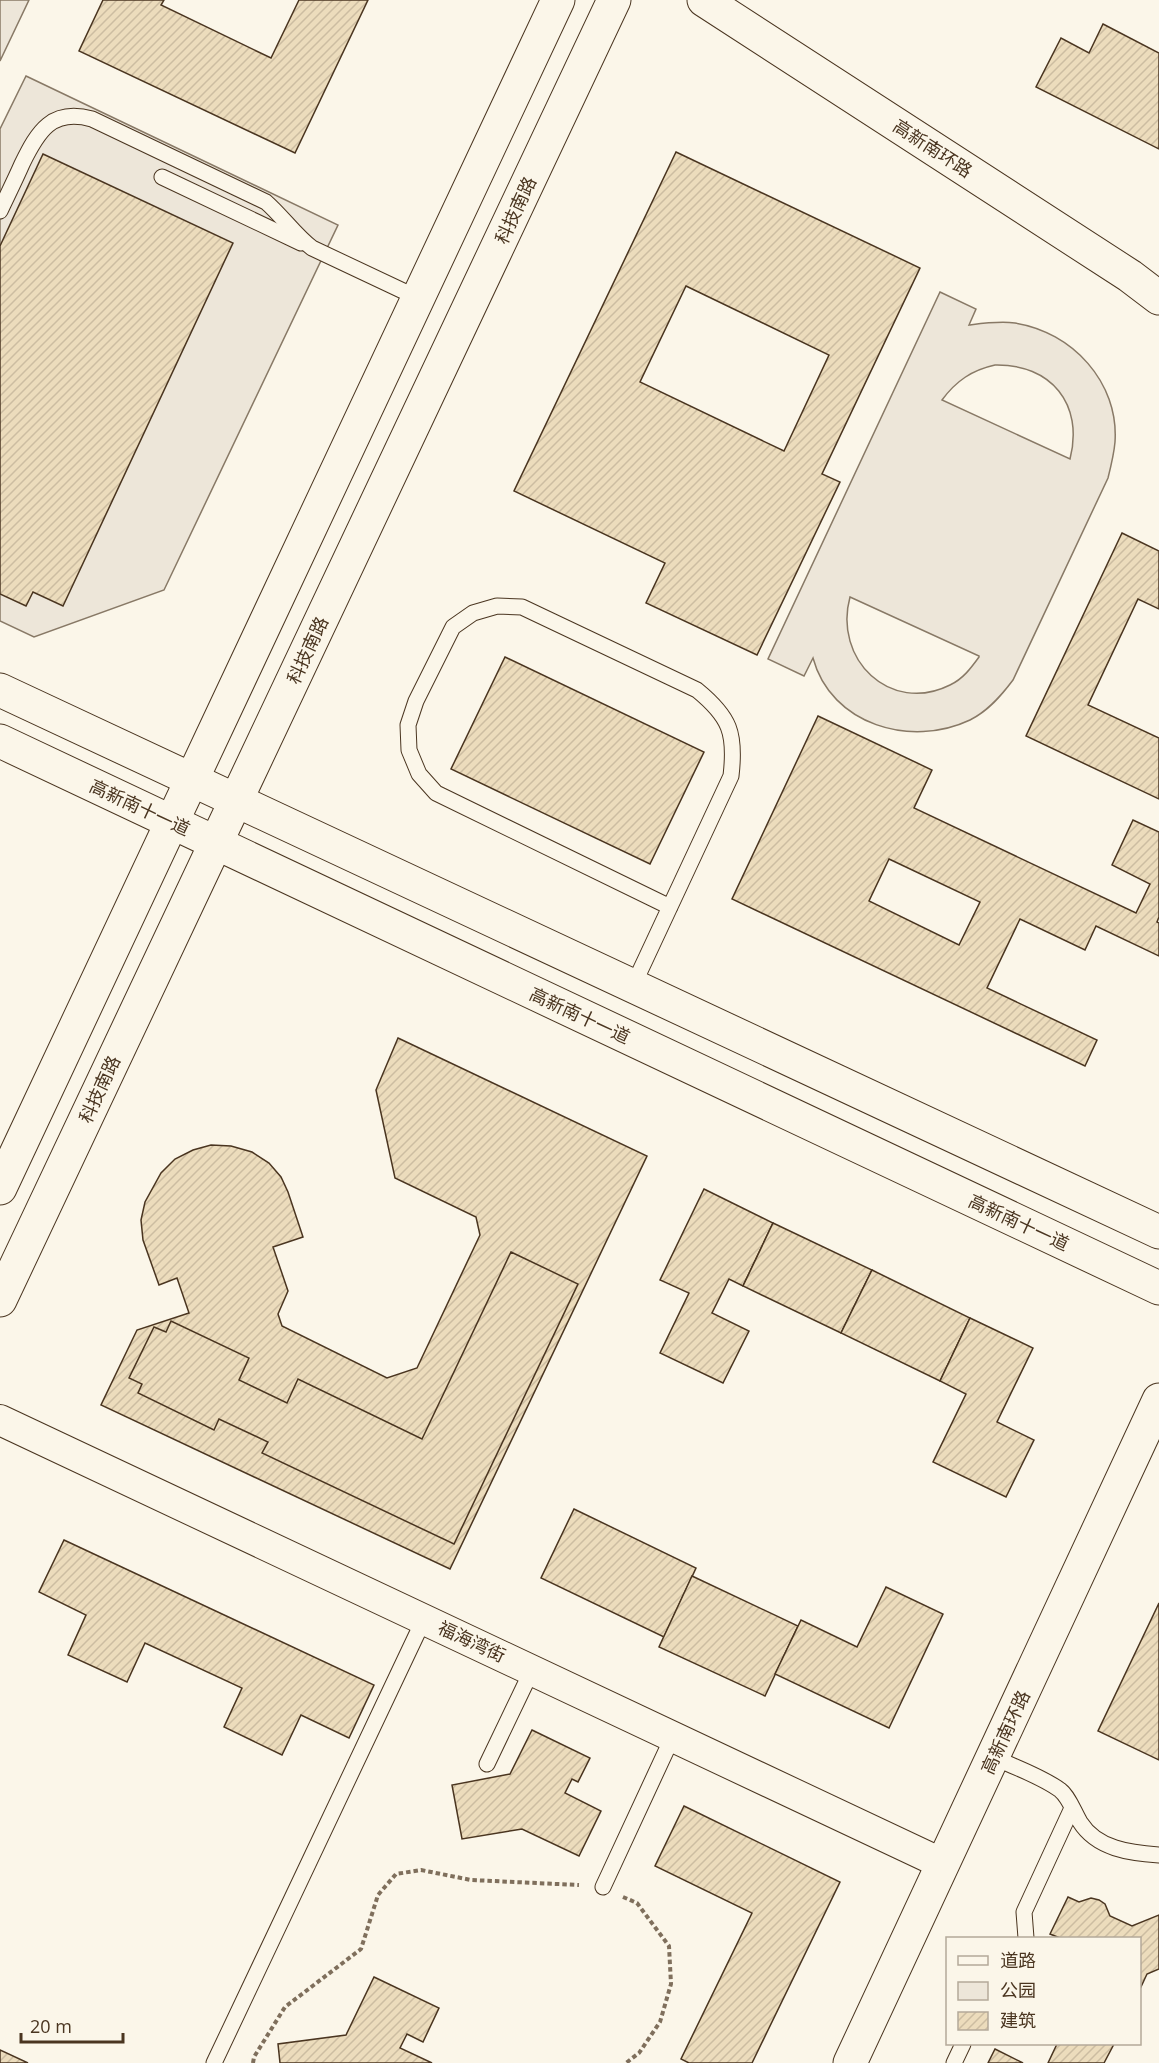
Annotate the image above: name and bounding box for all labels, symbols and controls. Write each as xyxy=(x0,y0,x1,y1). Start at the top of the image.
street label: 高新南环路 xyxy=(889,113,977,183)
street label: 科技南路 xyxy=(489,172,541,248)
street label: 科技南路 xyxy=(281,612,333,688)
street label: 高新南十一道 xyxy=(86,773,194,841)
street label: 高新南十一道 xyxy=(526,981,634,1049)
street label: 科技南路 xyxy=(73,1051,125,1127)
street label: 高新南十一道 xyxy=(965,1188,1073,1256)
street label: 福海湾街 xyxy=(434,1615,510,1667)
street label: 高新南环路 xyxy=(975,1686,1035,1778)
legend xyxy=(946,1937,1141,2045)
text: 道路 xyxy=(1000,1948,1036,1972)
text: 公园 xyxy=(1000,1978,1036,2002)
scale bar xyxy=(21,2006,123,2044)
text: 建筑 xyxy=(1000,2008,1036,2032)
text: 20 m xyxy=(30,2014,72,2038)

